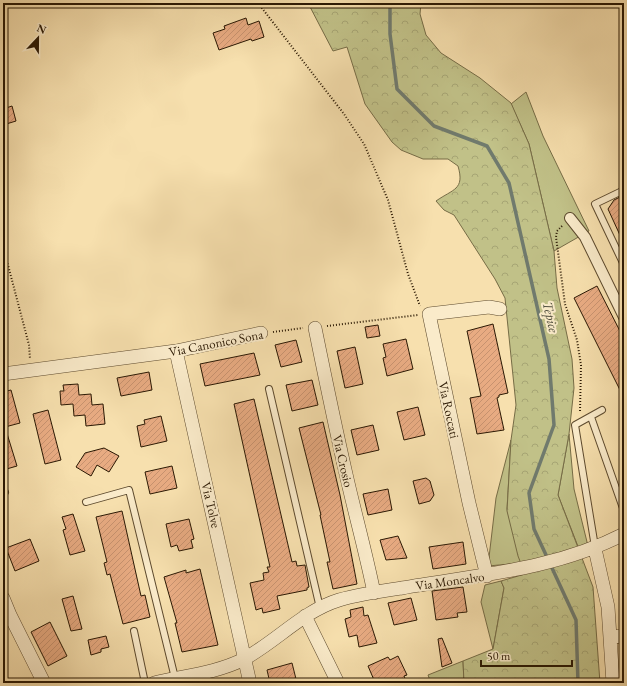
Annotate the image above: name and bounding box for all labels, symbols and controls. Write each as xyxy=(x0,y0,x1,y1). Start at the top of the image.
north arrow xyxy=(18,18,58,58)
text: N xyxy=(35,21,49,37)
water label: Tepice xyxy=(539,300,563,335)
street label: Via Canonico Sona xyxy=(167,325,265,360)
street label: Via Roccati xyxy=(435,380,463,440)
street label: Via Crosio xyxy=(329,433,357,489)
street label: Via Tolve xyxy=(197,480,225,530)
street label: Via Moncalvo xyxy=(414,568,486,594)
scale bar xyxy=(481,642,572,668)
text: 50 m xyxy=(487,648,511,664)

